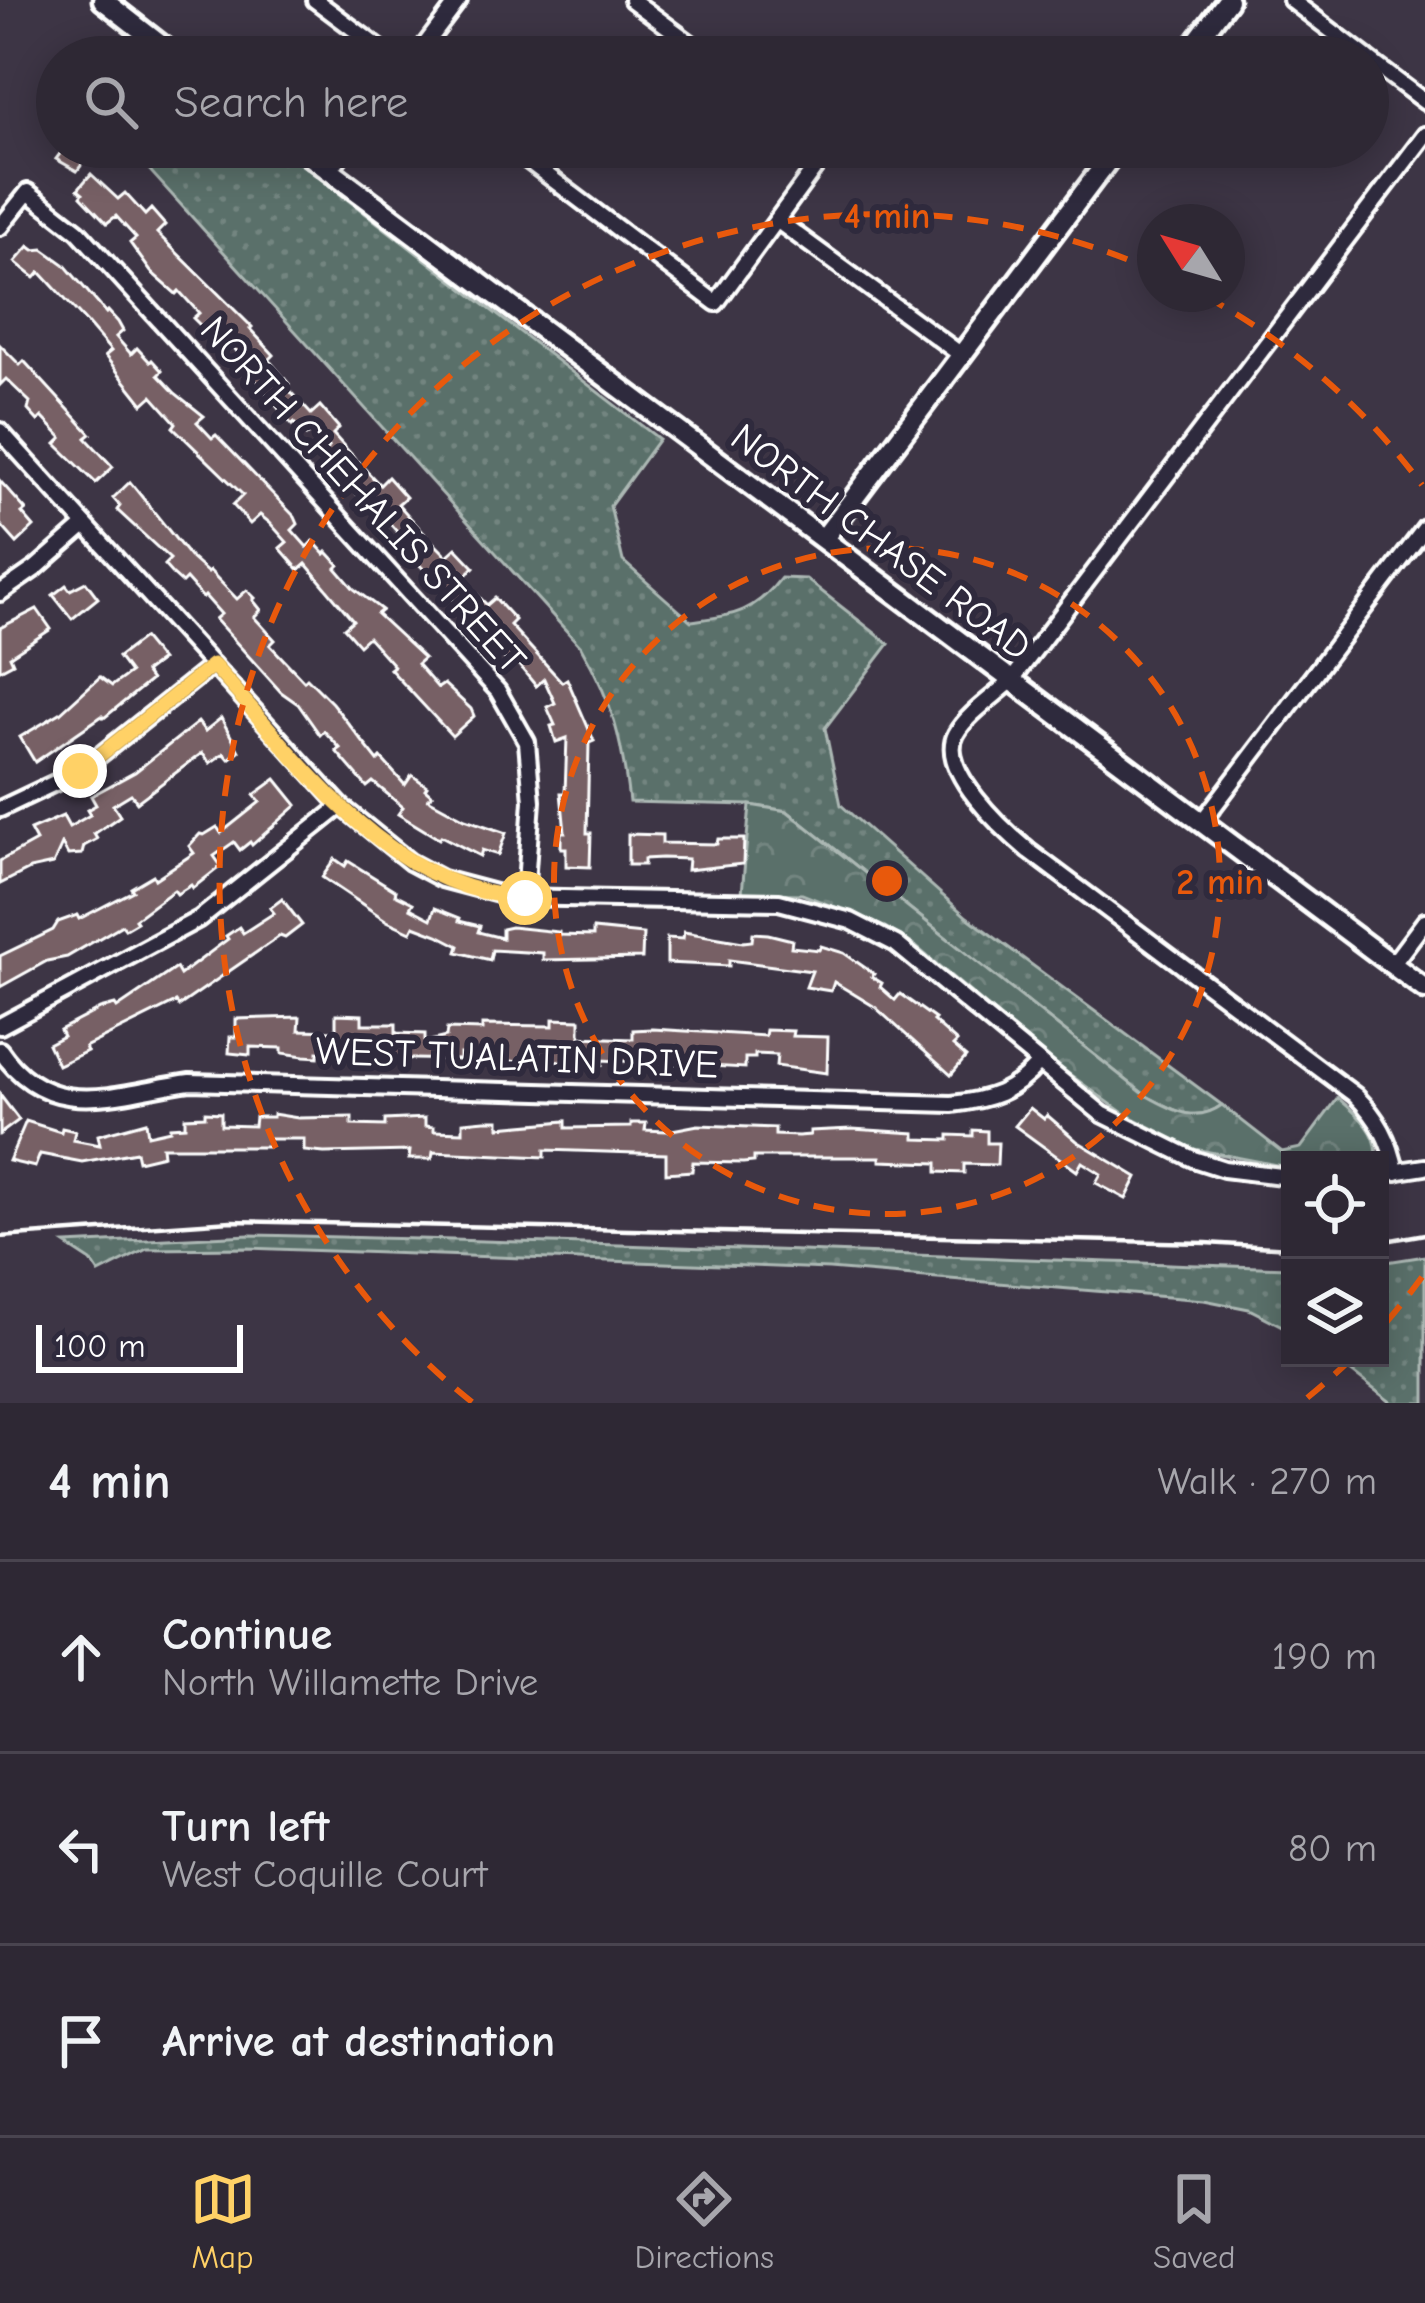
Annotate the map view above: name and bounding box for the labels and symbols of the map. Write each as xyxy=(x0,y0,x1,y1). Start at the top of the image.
text: 4 min xyxy=(844,196,930,237)
north arrow xyxy=(1137,204,1245,312)
street label: NORTH CHEHALIS STREET xyxy=(191,308,535,682)
street label: NORTH CHASE ROAD xyxy=(722,415,1040,669)
route end xyxy=(53,744,107,798)
centre of rings xyxy=(866,860,908,902)
text: 2 min xyxy=(1176,862,1264,903)
route start xyxy=(498,871,552,925)
street label: WEST TUALATIN DRIVE xyxy=(315,1028,719,1088)
scale bar xyxy=(36,1319,243,1372)

